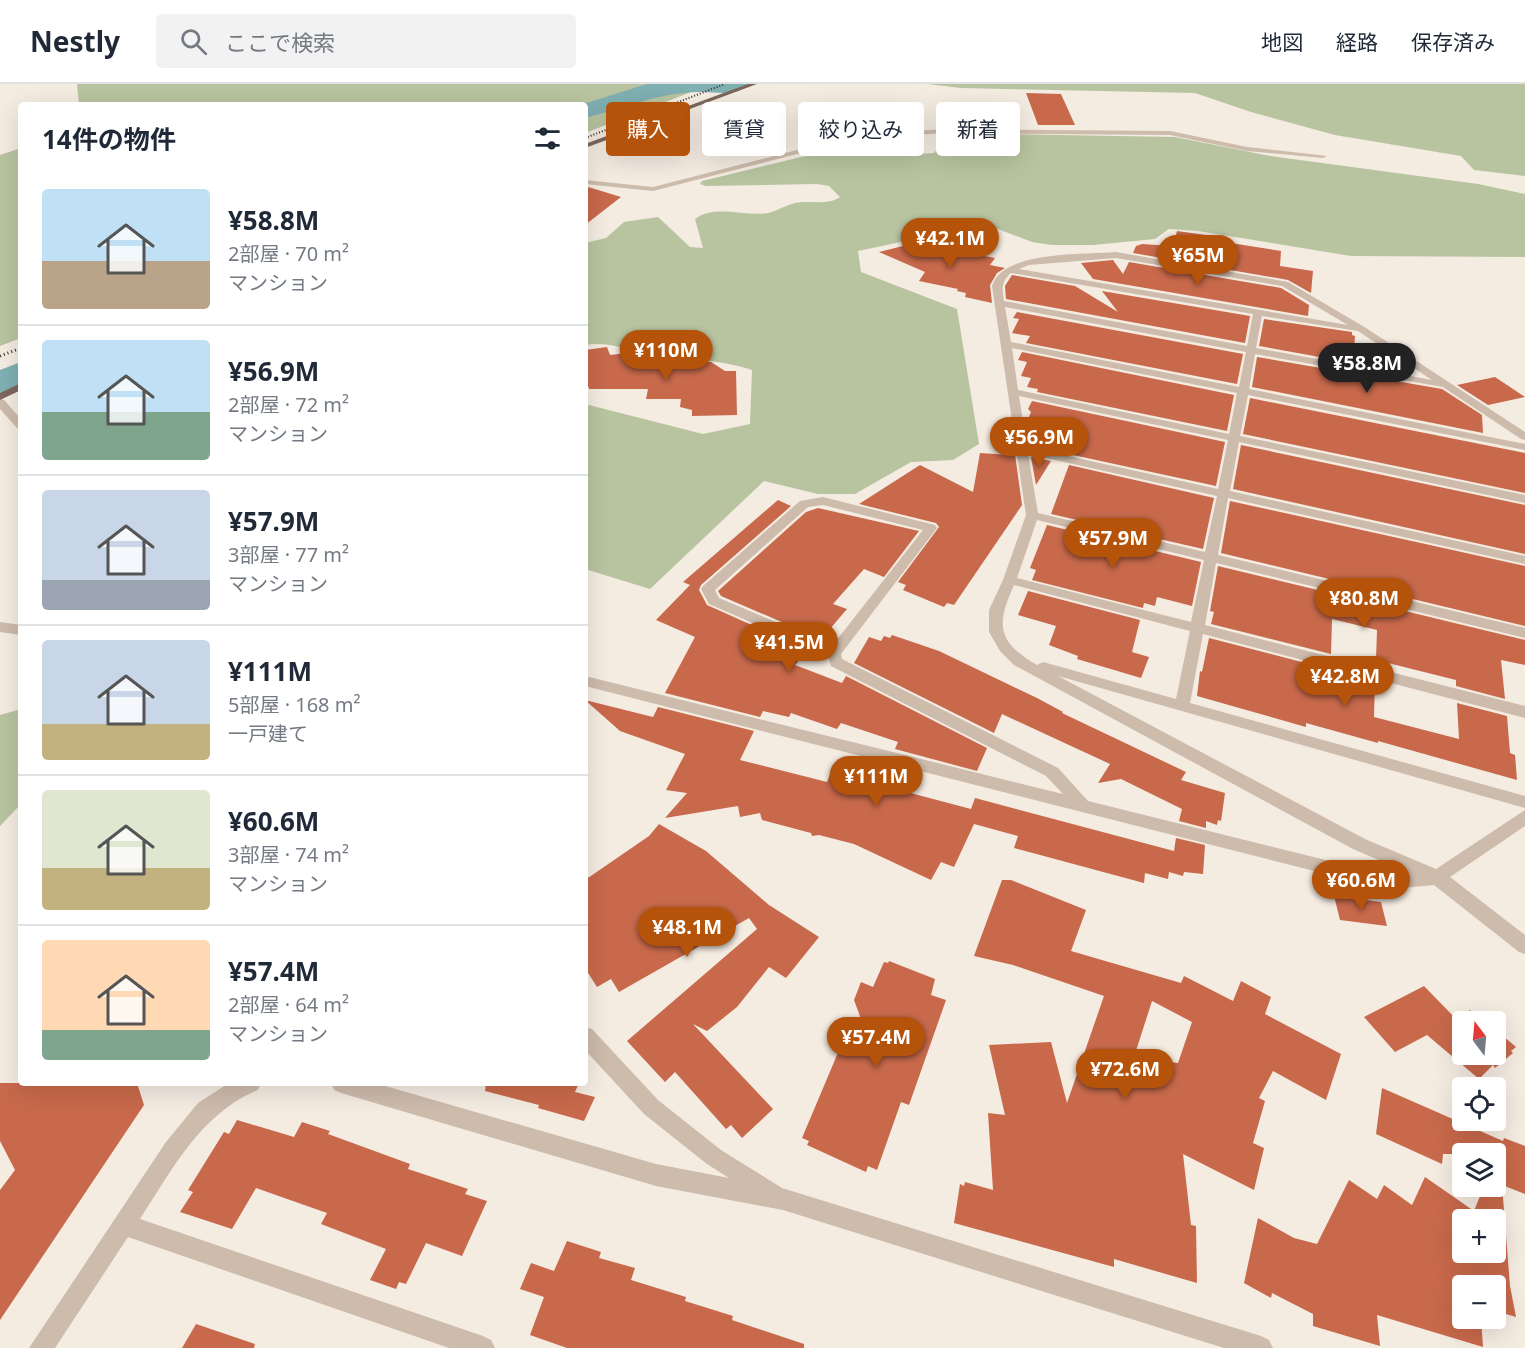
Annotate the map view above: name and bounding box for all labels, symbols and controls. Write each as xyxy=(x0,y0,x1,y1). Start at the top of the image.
search box xyxy=(156,14,576,68)
text: Nestly xyxy=(30,22,120,60)
icon: search xyxy=(177,25,210,58)
text: ここで検索 xyxy=(225,27,335,57)
text: 地図 xyxy=(1261,28,1303,56)
text: 経路 xyxy=(1336,28,1378,56)
text: 保存済み xyxy=(1411,28,1495,56)
chip: 購入 xyxy=(606,102,690,156)
chip: 賃貸 xyxy=(702,102,786,156)
chip: 絞り込み xyxy=(798,102,924,156)
chip: 新着 xyxy=(936,102,1020,156)
text: 14件の物件 xyxy=(42,121,176,157)
icon: filters xyxy=(531,122,564,155)
text: ¥58.8M xyxy=(228,202,319,238)
icon: home xyxy=(90,213,162,285)
pin: ¥42.1M xyxy=(901,218,999,269)
text: ¥42.1M xyxy=(915,224,985,251)
pin: ¥65M xyxy=(1162,235,1234,286)
text: 2部屋 · 70 m² xyxy=(228,240,349,267)
text: ¥65M xyxy=(1171,241,1225,268)
text: マンション xyxy=(228,269,328,296)
pin: ¥110M xyxy=(624,330,708,381)
text: ¥110M xyxy=(634,336,698,363)
pin: ¥58.8M xyxy=(1318,343,1416,394)
text: ¥58.8M xyxy=(1332,349,1402,376)
text: ¥56.9M xyxy=(228,353,319,389)
icon: home xyxy=(90,364,162,436)
text: 2部屋 · 72 m² xyxy=(228,391,349,418)
pin: ¥56.9M xyxy=(990,417,1088,468)
text: マンション xyxy=(228,420,328,447)
text: ¥56.9M xyxy=(1004,423,1074,450)
text: ¥57.9M xyxy=(228,503,319,539)
icon: home xyxy=(90,514,162,586)
pin: ¥57.9M xyxy=(1064,518,1162,569)
text: ¥57.9M xyxy=(1078,524,1148,551)
text: 3部屋 · 77 m² xyxy=(228,541,349,568)
text: マンション xyxy=(228,570,328,597)
pin: ¥80.8M xyxy=(1315,578,1413,629)
text: ¥80.8M xyxy=(1329,584,1399,611)
pin: ¥41.5M xyxy=(740,622,838,673)
text: ¥41.5M xyxy=(754,628,824,655)
text: ¥111M xyxy=(228,653,312,689)
pin: ¥42.8M xyxy=(1296,656,1394,707)
text: ¥42.8M xyxy=(1310,662,1380,689)
icon: home xyxy=(90,664,162,736)
text: 5部屋 · 168 m² xyxy=(228,691,360,718)
text: 一戸建て xyxy=(228,720,308,747)
pin: ¥111M xyxy=(834,756,918,807)
text: ¥111M xyxy=(844,762,908,789)
text: ¥60.6M xyxy=(228,803,319,839)
icon: home xyxy=(90,814,162,886)
text: 3部屋 · 74 m² xyxy=(228,841,349,868)
pin: ¥60.6M xyxy=(1312,860,1410,911)
text: ¥60.6M xyxy=(1326,866,1396,893)
text: マンション xyxy=(228,870,328,897)
pin: ¥48.1M xyxy=(638,907,736,958)
text: ¥48.1M xyxy=(652,913,722,940)
text: ¥57.4M xyxy=(228,953,319,989)
icon: home xyxy=(90,964,162,1036)
text: 2部屋 · 64 m² xyxy=(228,991,349,1018)
north arrow xyxy=(1452,1011,1506,1065)
map controls xyxy=(1452,1011,1506,1329)
pin: ¥57.4M xyxy=(827,1017,925,1068)
text: マンション xyxy=(228,1020,328,1047)
text: ¥57.4M xyxy=(841,1023,911,1050)
pin: ¥72.6M xyxy=(1076,1049,1174,1100)
text: ¥72.6M xyxy=(1090,1055,1160,1082)
button: locate xyxy=(1452,1077,1506,1131)
button: layers xyxy=(1452,1143,1506,1197)
button: + xyxy=(1452,1209,1506,1263)
button: − xyxy=(1452,1275,1506,1329)

